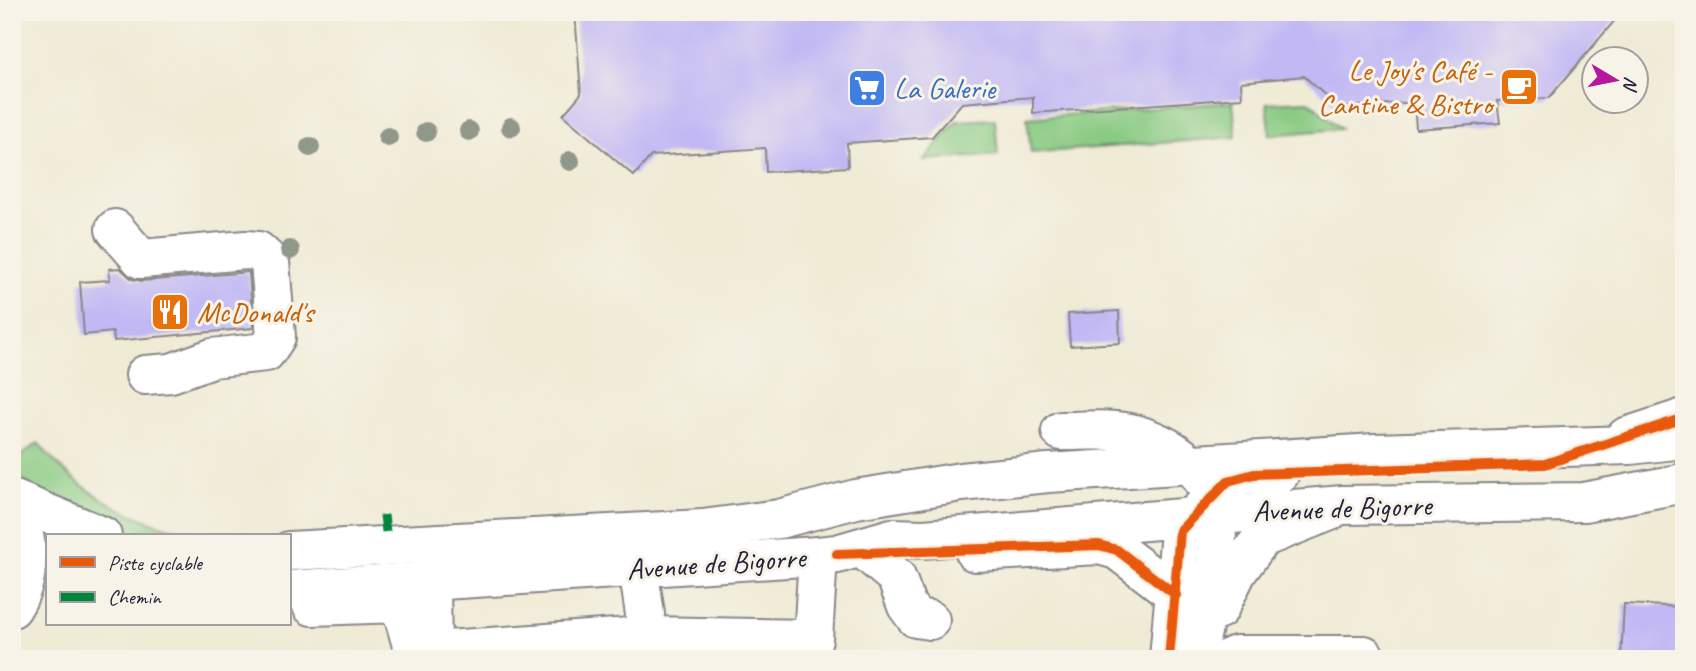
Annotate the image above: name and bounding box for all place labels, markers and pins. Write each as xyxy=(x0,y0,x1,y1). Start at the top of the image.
place label: Le Joy's Café - Cantine & Bistro xyxy=(1318,51,1495,123)
cafe icon: Le Joy's Café - Cantine & Bistro xyxy=(1498,66,1540,108)
supermarket icon: La Galerie xyxy=(846,67,888,109)
place label: La Galerie xyxy=(894,69,997,107)
restaurant icon: McDonald's xyxy=(149,291,191,333)
place label: McDonald's xyxy=(197,293,316,331)

